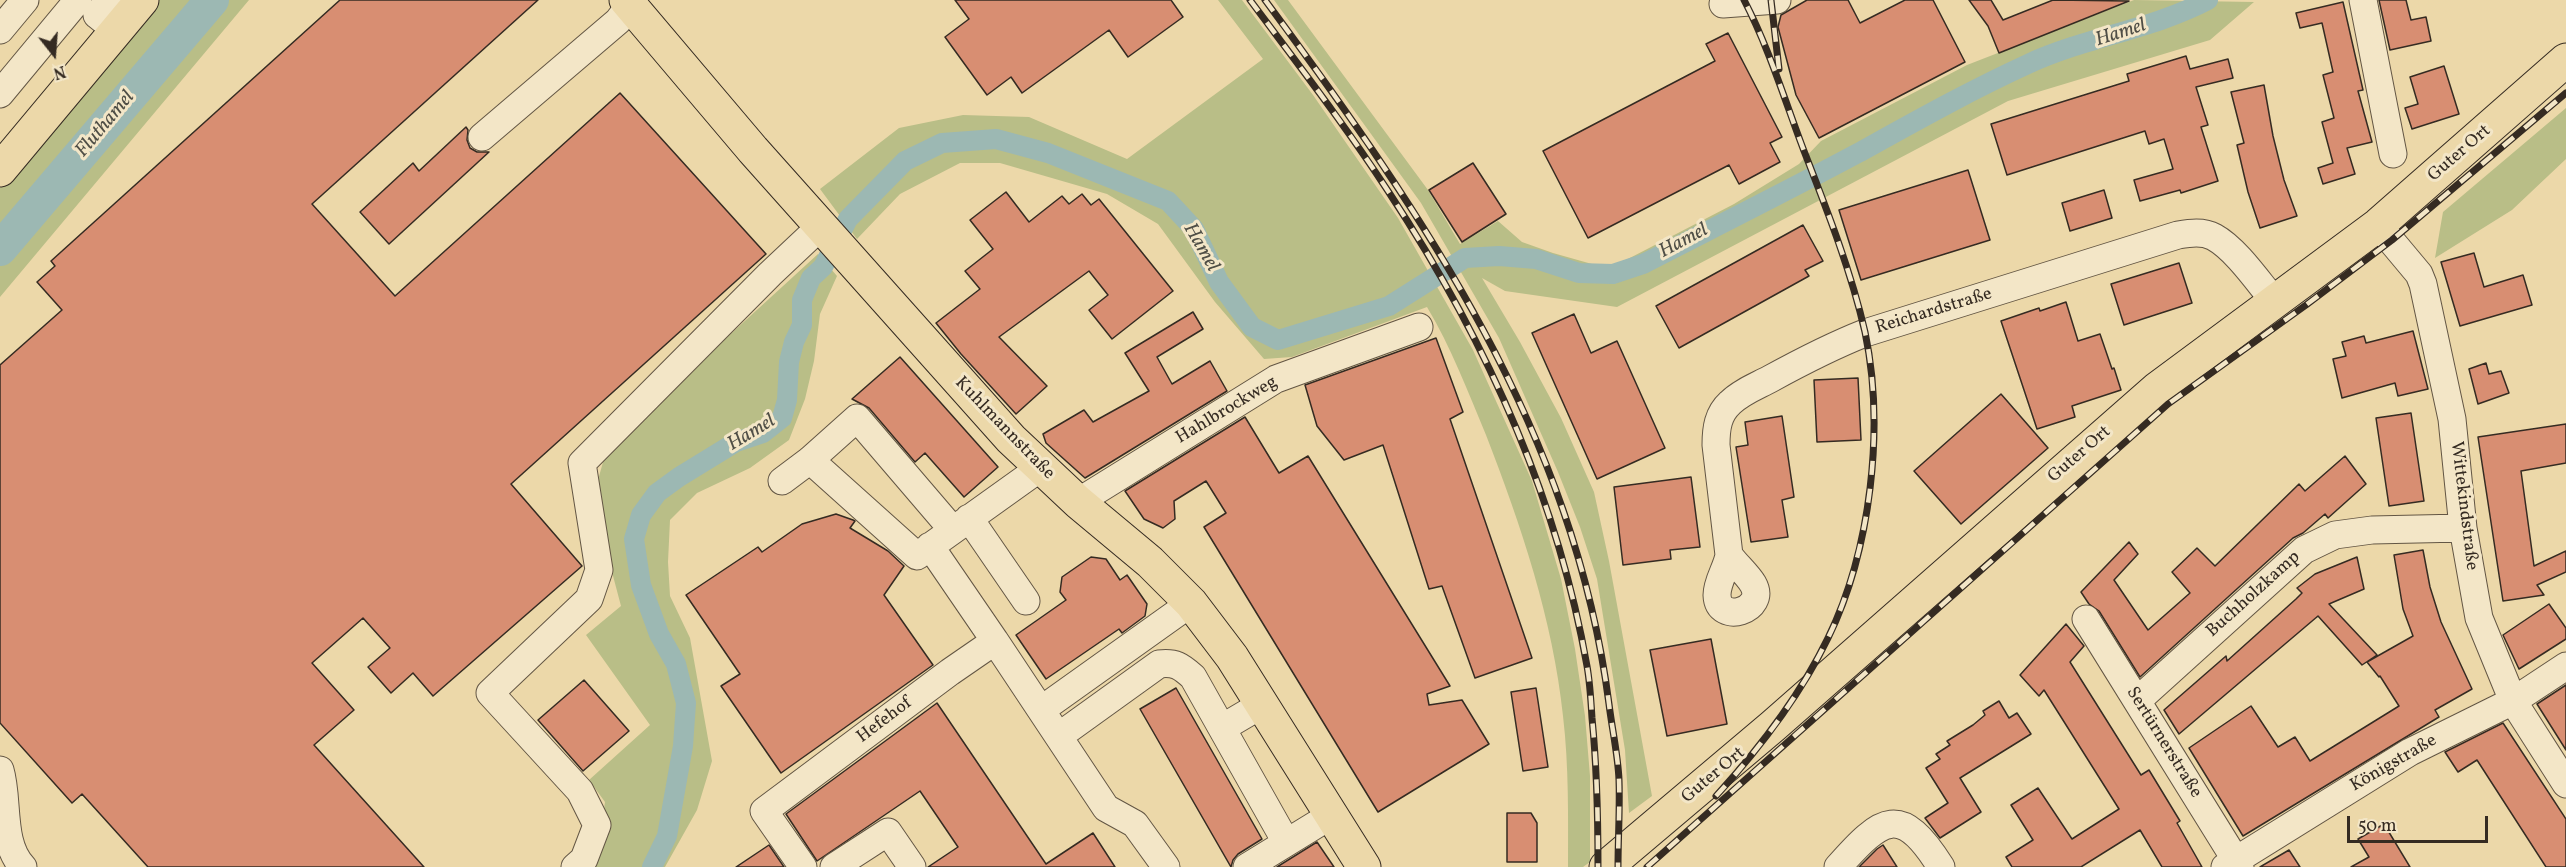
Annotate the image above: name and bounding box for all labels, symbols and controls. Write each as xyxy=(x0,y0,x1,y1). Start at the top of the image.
water label: Hamel xyxy=(2093,15,2149,53)
north arrow xyxy=(24,24,84,84)
text: N xyxy=(50,59,68,83)
water label: Fluthamel xyxy=(71,87,141,163)
street label: Guter Ort xyxy=(2424,121,2496,187)
water label: Hamel xyxy=(1655,219,1713,265)
water label: Hamel xyxy=(1177,220,1223,276)
street label: Reichardstraße xyxy=(1873,284,1995,340)
street label: Hahlbrockweg xyxy=(1172,372,1282,450)
street label: Kuhlmannstraße xyxy=(949,373,1059,485)
water label: Hamel xyxy=(724,410,780,458)
street label: Guter Ort xyxy=(2044,422,2116,488)
street label: Wittekindstraße xyxy=(2444,440,2482,572)
street label: Buchholzkamp xyxy=(2202,547,2306,643)
street label: Sertürnerstraße xyxy=(2120,684,2206,802)
street label: Hefehof xyxy=(853,693,917,749)
street label: Königstraße xyxy=(2347,731,2441,797)
street label: Guter Ort xyxy=(1678,743,1750,809)
scale bar xyxy=(2350,804,2491,842)
text: 50 m xyxy=(2358,814,2397,839)

